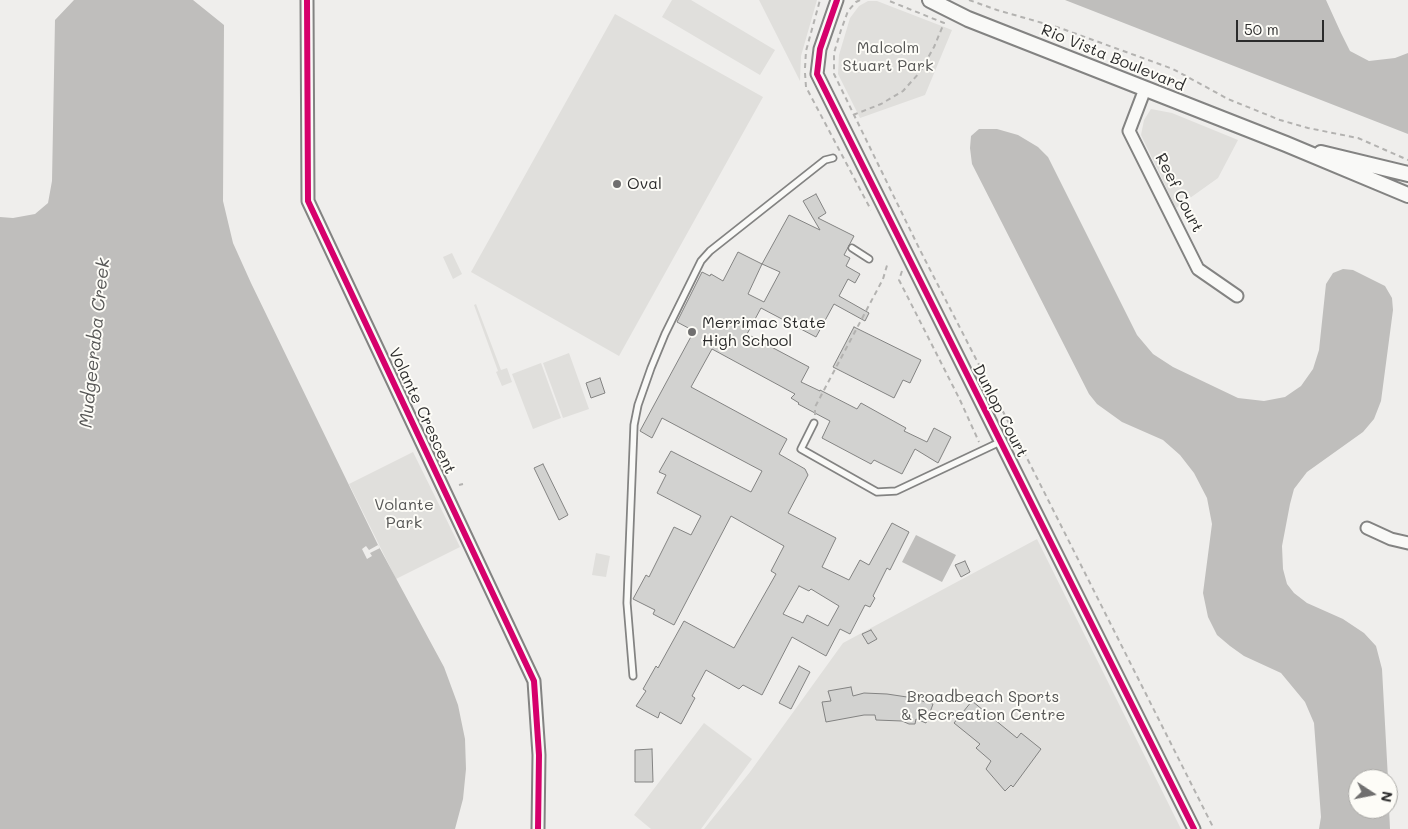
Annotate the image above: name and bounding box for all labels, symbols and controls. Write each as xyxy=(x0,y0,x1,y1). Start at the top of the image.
scale bar xyxy=(1238,10,1326,42)
text: 50 m xyxy=(1244,19,1279,39)
street label: Rio Vista Boulevard xyxy=(1038,20,1188,96)
park label: Malcolm Stuart Park xyxy=(842,38,934,76)
street label: Reef Court xyxy=(1151,150,1207,236)
place label: Oval xyxy=(627,174,662,194)
marker: Oval xyxy=(611,178,623,190)
water label: Mudgeeraba Creek xyxy=(75,257,115,429)
place label: Merrimac State High School xyxy=(702,313,826,351)
marker: Merrimac State High School xyxy=(686,326,698,338)
street label: Volante Crescent xyxy=(384,345,460,477)
street label: Dunlop Court xyxy=(968,361,1032,461)
park label: Volante Park xyxy=(374,495,434,533)
park label: Broadbeach Sports & Recreation Centre xyxy=(901,687,1065,725)
north arrow xyxy=(1348,769,1398,819)
text: N xyxy=(1377,790,1398,804)

